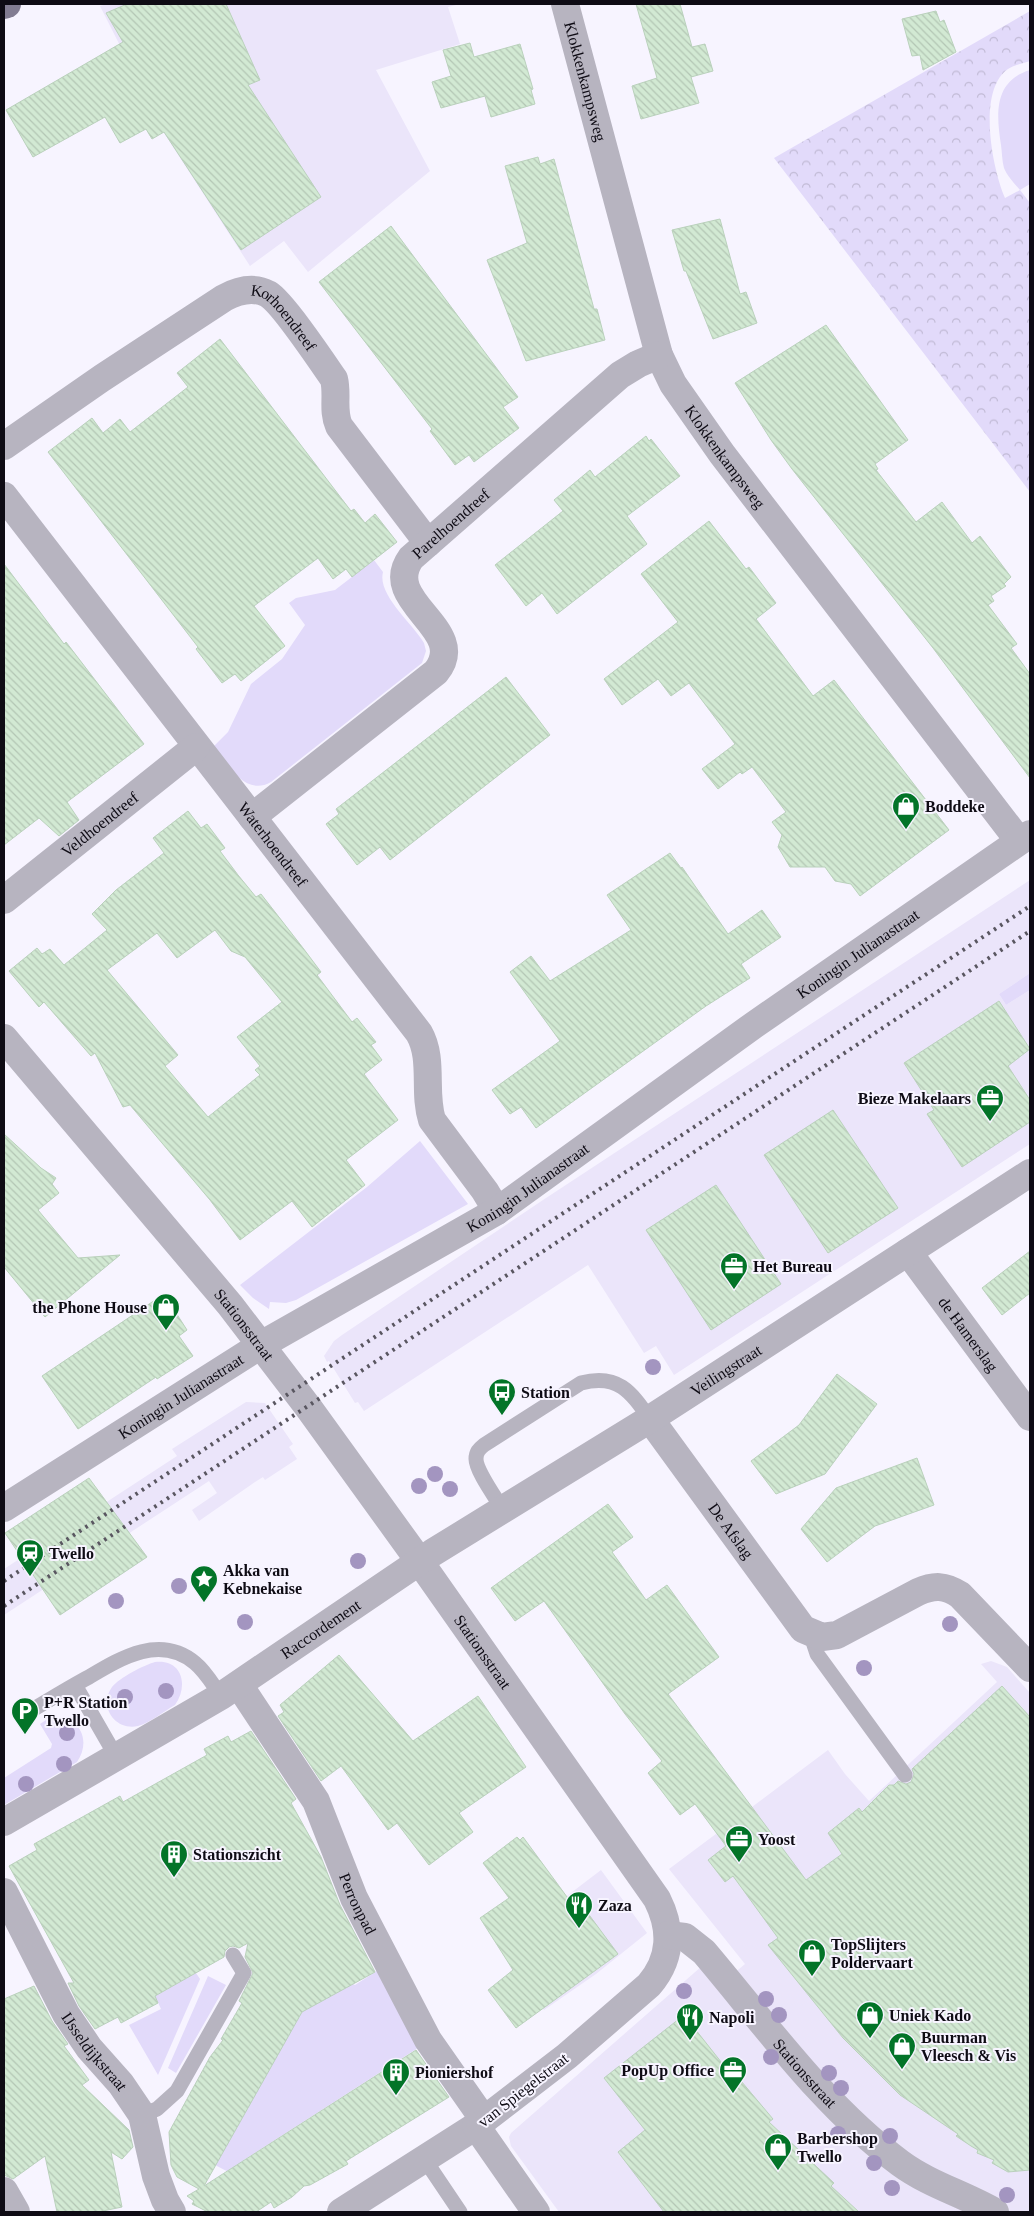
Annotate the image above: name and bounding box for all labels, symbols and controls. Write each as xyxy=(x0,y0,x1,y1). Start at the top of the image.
street label: Klokkenkampsweg xyxy=(561,19,610,143)
street label: Korhoendreef xyxy=(250,281,320,354)
street label: Klokkenkampsweg xyxy=(682,402,769,512)
street label: Parelhoendreef xyxy=(409,485,493,562)
street label: Veldhoendreef xyxy=(58,788,142,860)
shop icon: Boddeke xyxy=(891,791,921,830)
place label: Boddeke xyxy=(925,798,985,815)
street label: Waterhoendreef xyxy=(235,799,311,890)
street label: Koningin Julianastraat xyxy=(793,905,922,1001)
office icon: Bieze Makelaars xyxy=(975,1083,1005,1122)
place label: Bieze Makelaars xyxy=(858,1090,971,1107)
street label: Koningin Julianastraat xyxy=(463,1139,592,1235)
office icon: Het Bureau xyxy=(719,1251,749,1290)
place label: Het Bureau xyxy=(753,1258,832,1275)
street label: Stationsstraat xyxy=(211,1285,278,1364)
shop icon: the Phone House xyxy=(151,1292,181,1331)
street label: de Hamerslag xyxy=(936,1293,1002,1375)
place label: the Phone House xyxy=(32,1299,147,1316)
street label: Veilingstraat xyxy=(687,1341,765,1399)
street label: Koningin Julianastraat xyxy=(115,1350,247,1442)
bus stop icon: Station xyxy=(487,1377,517,1416)
place label: Station xyxy=(521,1384,570,1401)
street label: De Afslag xyxy=(705,1499,757,1562)
station icon: Twello xyxy=(15,1538,45,1577)
place label: Twello xyxy=(49,1545,94,1562)
place label: Akka van Kebnekaise xyxy=(223,1562,302,1597)
place icon: Akka van Kebnekaise xyxy=(189,1564,219,1603)
street label: Raccordement xyxy=(277,1595,364,1662)
street label: Stationsstraat xyxy=(451,1611,515,1692)
place label: P+R Station Twello xyxy=(44,1694,127,1729)
parking icon: P+R Station Twello xyxy=(10,1696,40,1735)
office icon: Yoost xyxy=(724,1824,754,1863)
place label: Yoost xyxy=(758,1831,796,1848)
building icon: Stationszicht xyxy=(159,1839,189,1878)
place label: Stationszicht xyxy=(193,1846,282,1863)
street label: Perronpad xyxy=(336,1870,380,1937)
restaurant icon: Zaza xyxy=(564,1890,594,1929)
place label: Zaza xyxy=(598,1897,632,1914)
place label: TopSlijters Poldervaart xyxy=(831,1936,913,1971)
shop icon: TopSlijters Poldervaart xyxy=(797,1938,827,1977)
shop icon: Uniek Kado xyxy=(855,2000,885,2039)
restaurant icon: Napoli xyxy=(675,2002,705,2041)
place label: Uniek Kado xyxy=(889,2007,971,2024)
street label: IJsseldijkstraat xyxy=(59,2009,131,2094)
place label: Napoli xyxy=(709,2009,755,2027)
place label: Buurman Vleesch & Vis xyxy=(921,2029,1016,2064)
shop icon: Buurman Vleesch & Vis xyxy=(887,2031,917,2070)
street label: Stationsstraat xyxy=(770,2035,841,2111)
street label: van Spiegelstraat xyxy=(475,2049,573,2131)
office icon: PopUp Office xyxy=(718,2055,748,2094)
building icon: Pioniershof xyxy=(381,2057,411,2096)
place label: PopUp Office xyxy=(621,2062,714,2080)
place label: Pioniershof xyxy=(415,2064,494,2081)
place label: Barbershop Twello xyxy=(797,2130,878,2165)
shop icon: Barbershop Twello xyxy=(763,2132,793,2171)

